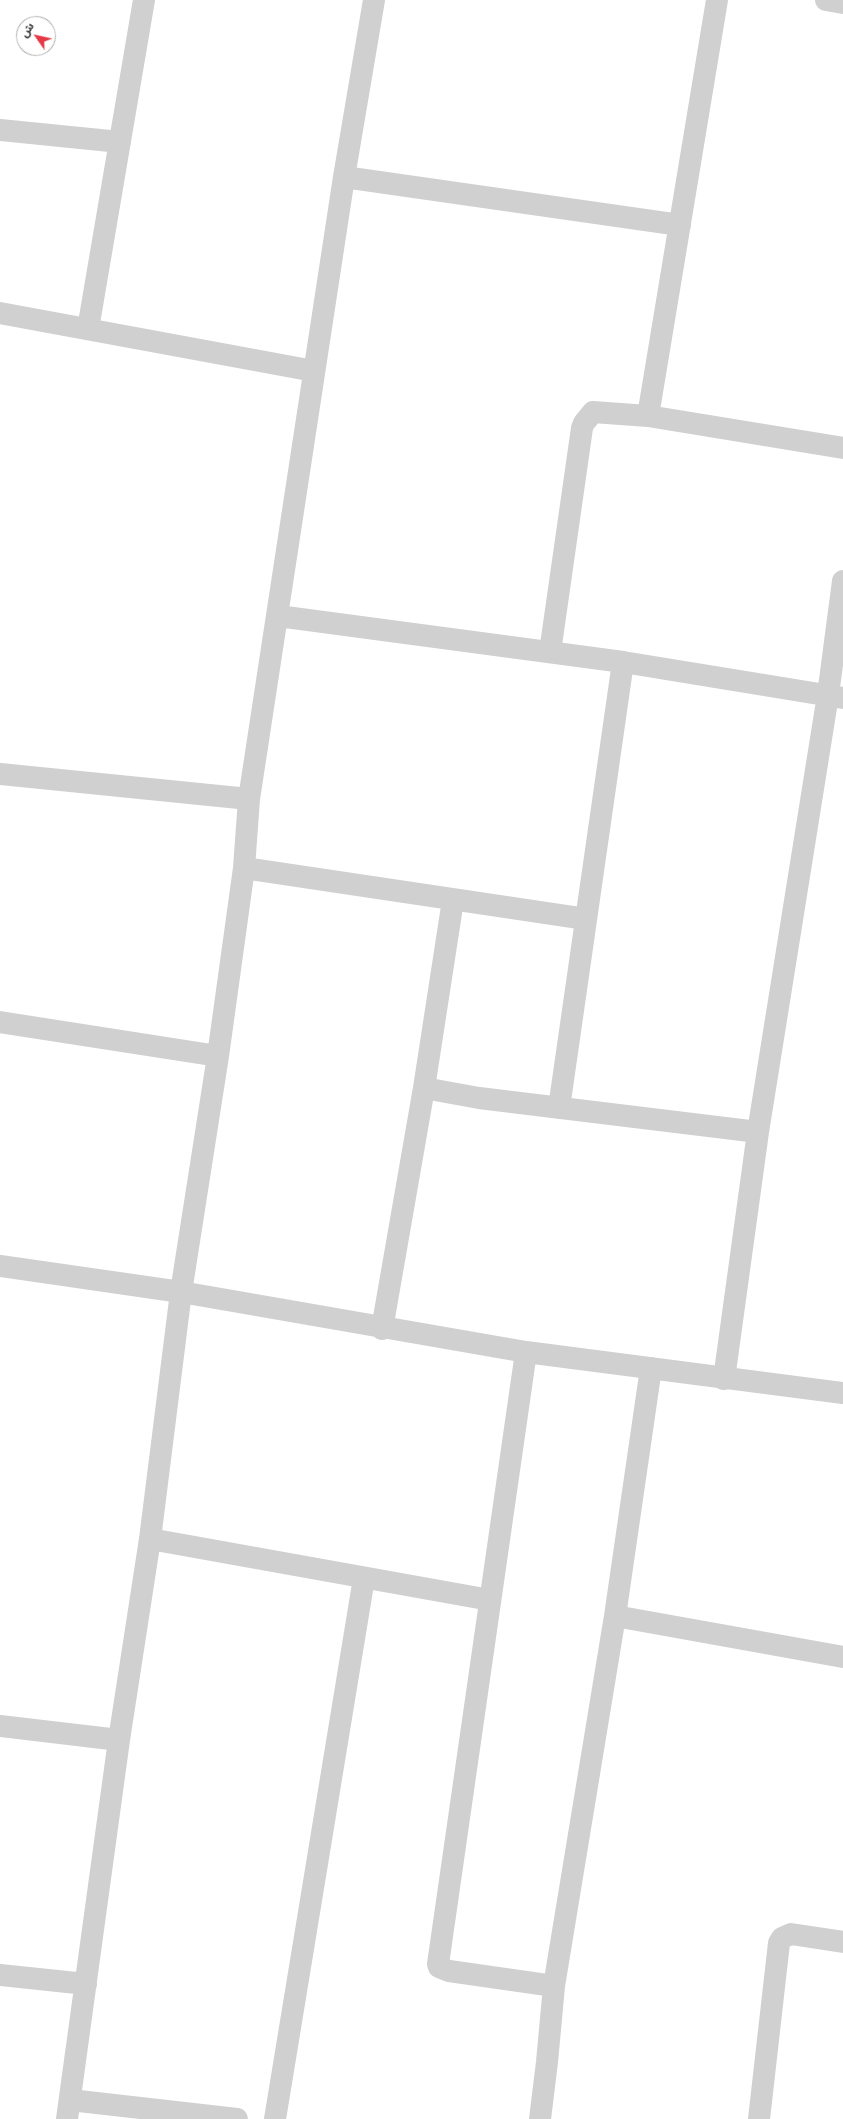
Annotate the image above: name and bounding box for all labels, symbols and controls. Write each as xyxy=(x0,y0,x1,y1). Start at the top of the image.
north arrow xyxy=(16,16,56,56)
text: ش xyxy=(17,20,36,39)

